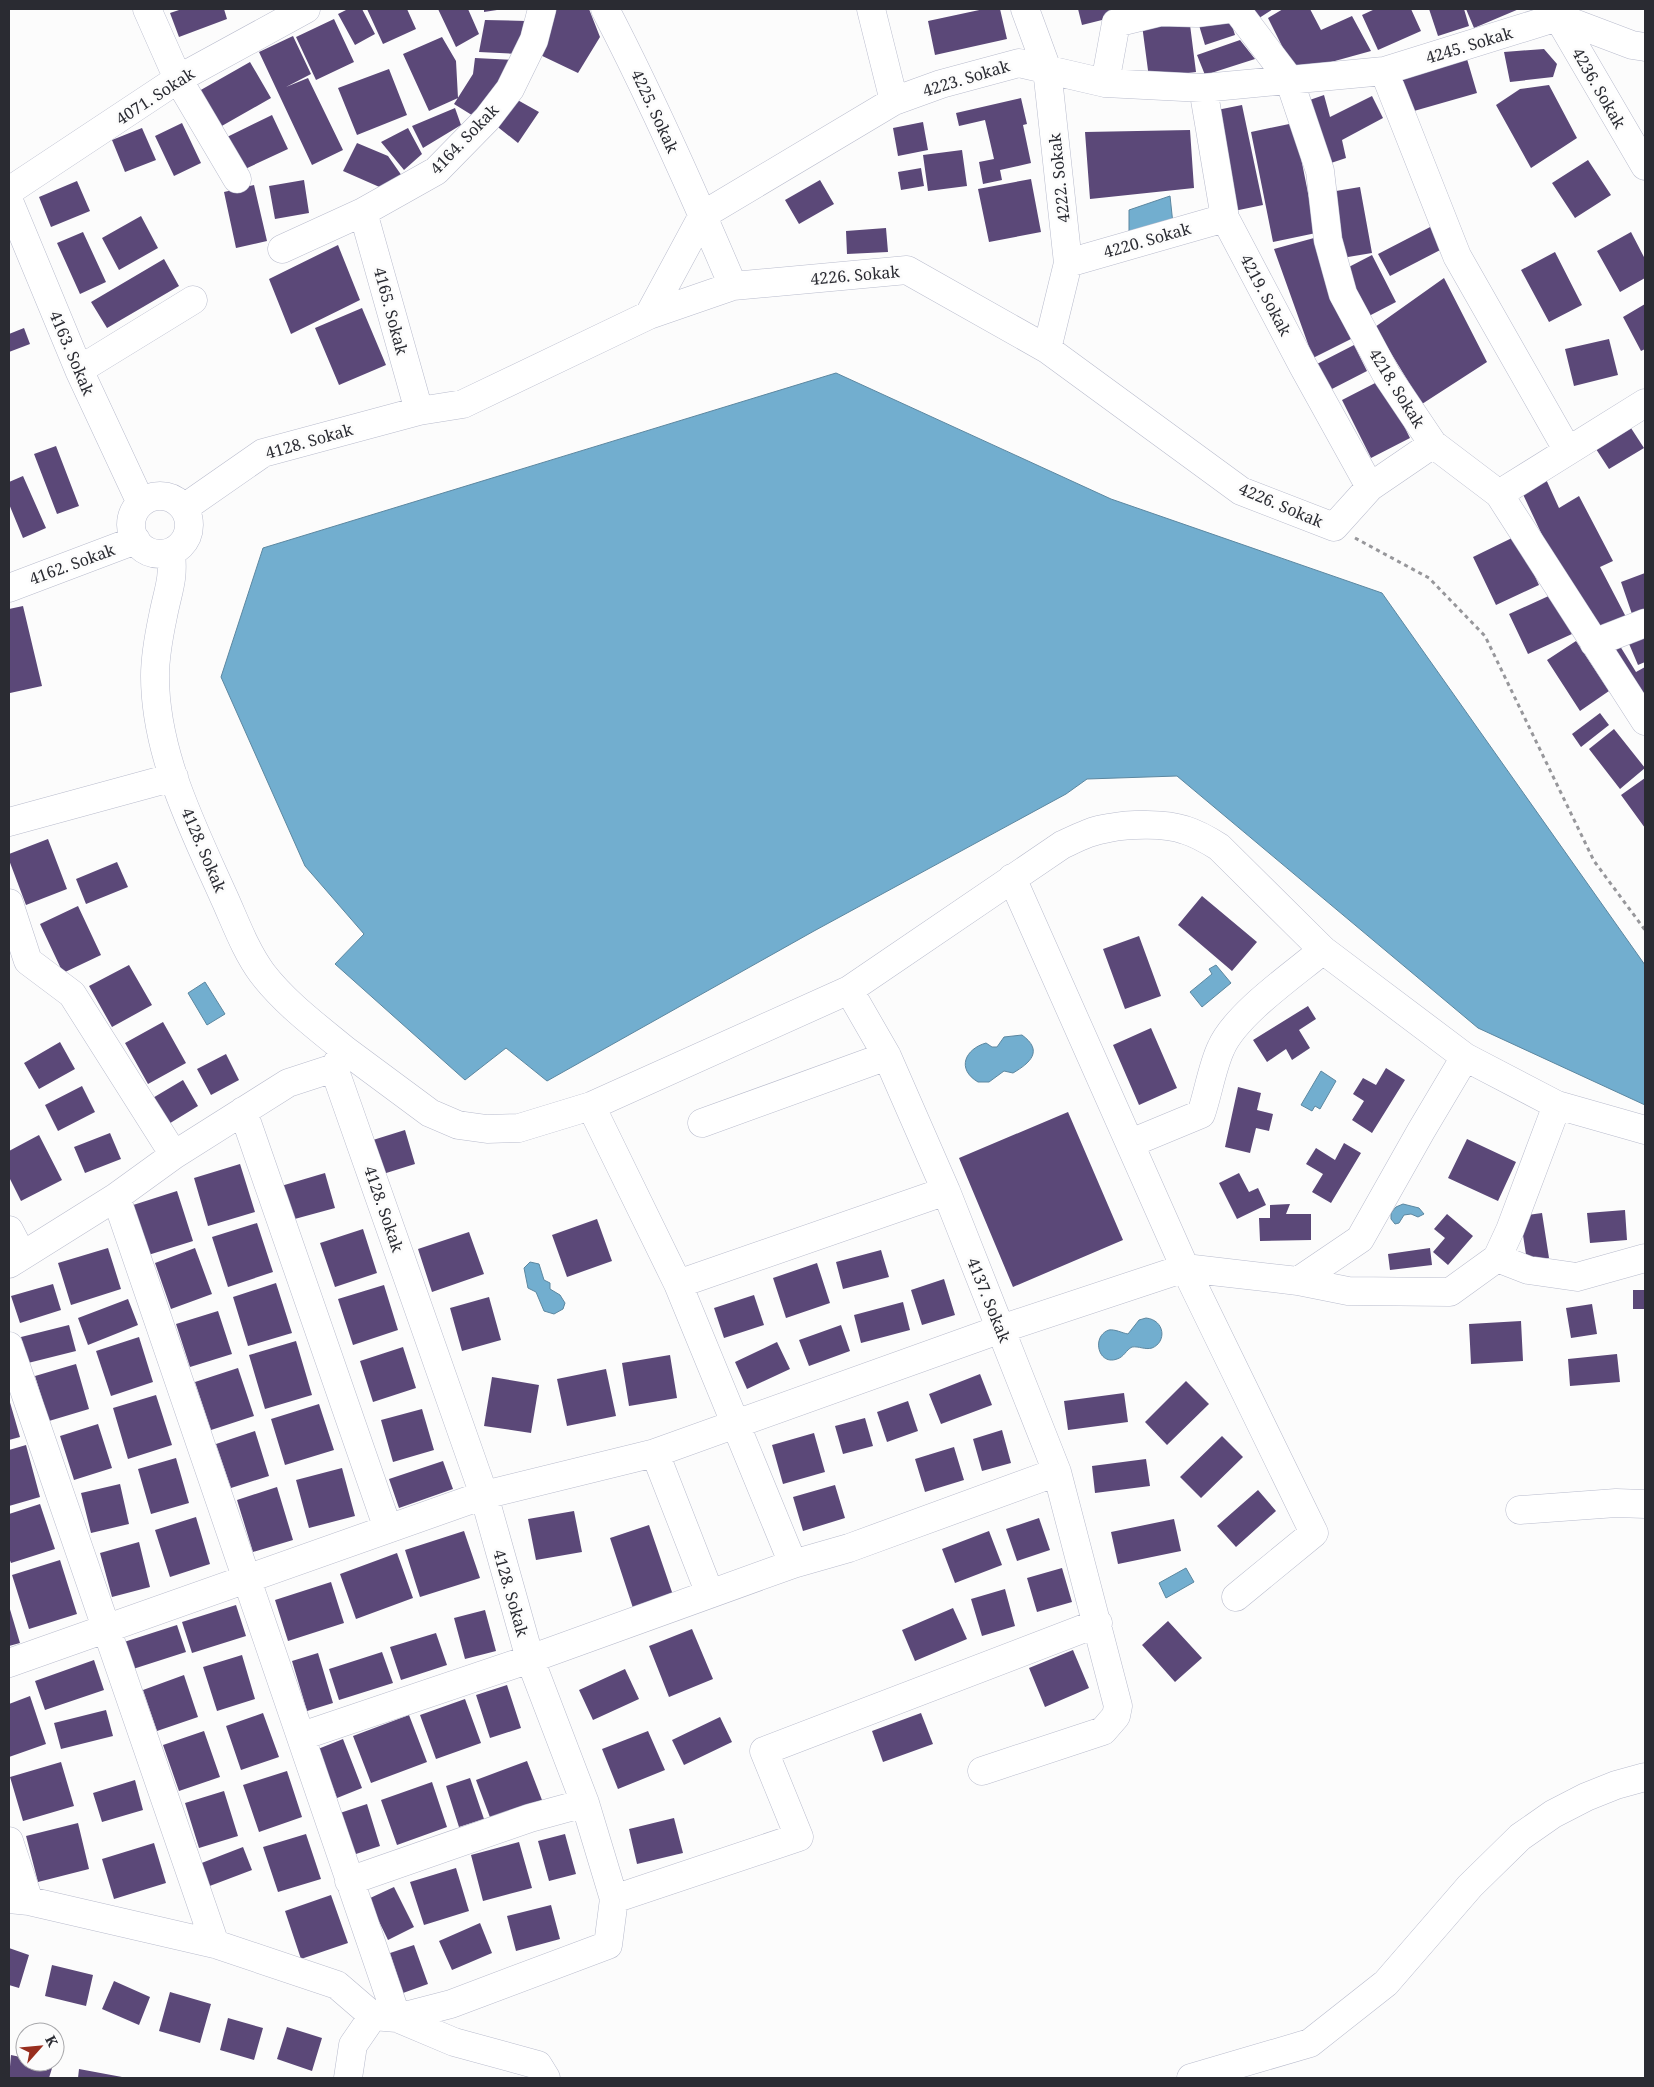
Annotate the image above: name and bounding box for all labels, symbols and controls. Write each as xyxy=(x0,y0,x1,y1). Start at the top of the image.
street label: 4245. Sokak xyxy=(1423,21,1516,69)
street label: 4236. Sokak xyxy=(1567,44,1631,133)
street label: 4223. Sokak xyxy=(920,54,1013,102)
street label: 4071. Sokak xyxy=(111,62,199,130)
street label: 4225. Sokak xyxy=(626,66,684,157)
street label: 4164. Sokak xyxy=(425,99,503,179)
street label: 4222. Sokak xyxy=(1043,132,1075,224)
street label: 4220. Sokak xyxy=(1101,217,1194,263)
street label: 4219. Sokak xyxy=(1235,250,1297,340)
street label: 4226. Sokak xyxy=(809,260,901,290)
street label: 4165. Sokak xyxy=(369,265,413,358)
street label: 4163. Sokak xyxy=(44,307,100,399)
street label: 4218. Sokak xyxy=(1364,344,1430,432)
street label: 4128. Sokak xyxy=(263,418,356,464)
street label: 4226. Sokak xyxy=(1235,477,1327,533)
street label: 4162. Sokak xyxy=(26,538,118,590)
street label: 4128. Sokak xyxy=(176,804,232,896)
street label: 4128. Sokak xyxy=(359,1163,409,1256)
street label: 4137. Sokak xyxy=(962,1254,1016,1346)
street label: 4128. Sokak xyxy=(488,1547,534,1640)
north arrow xyxy=(15,2022,65,2072)
text: K xyxy=(41,2032,63,2050)

